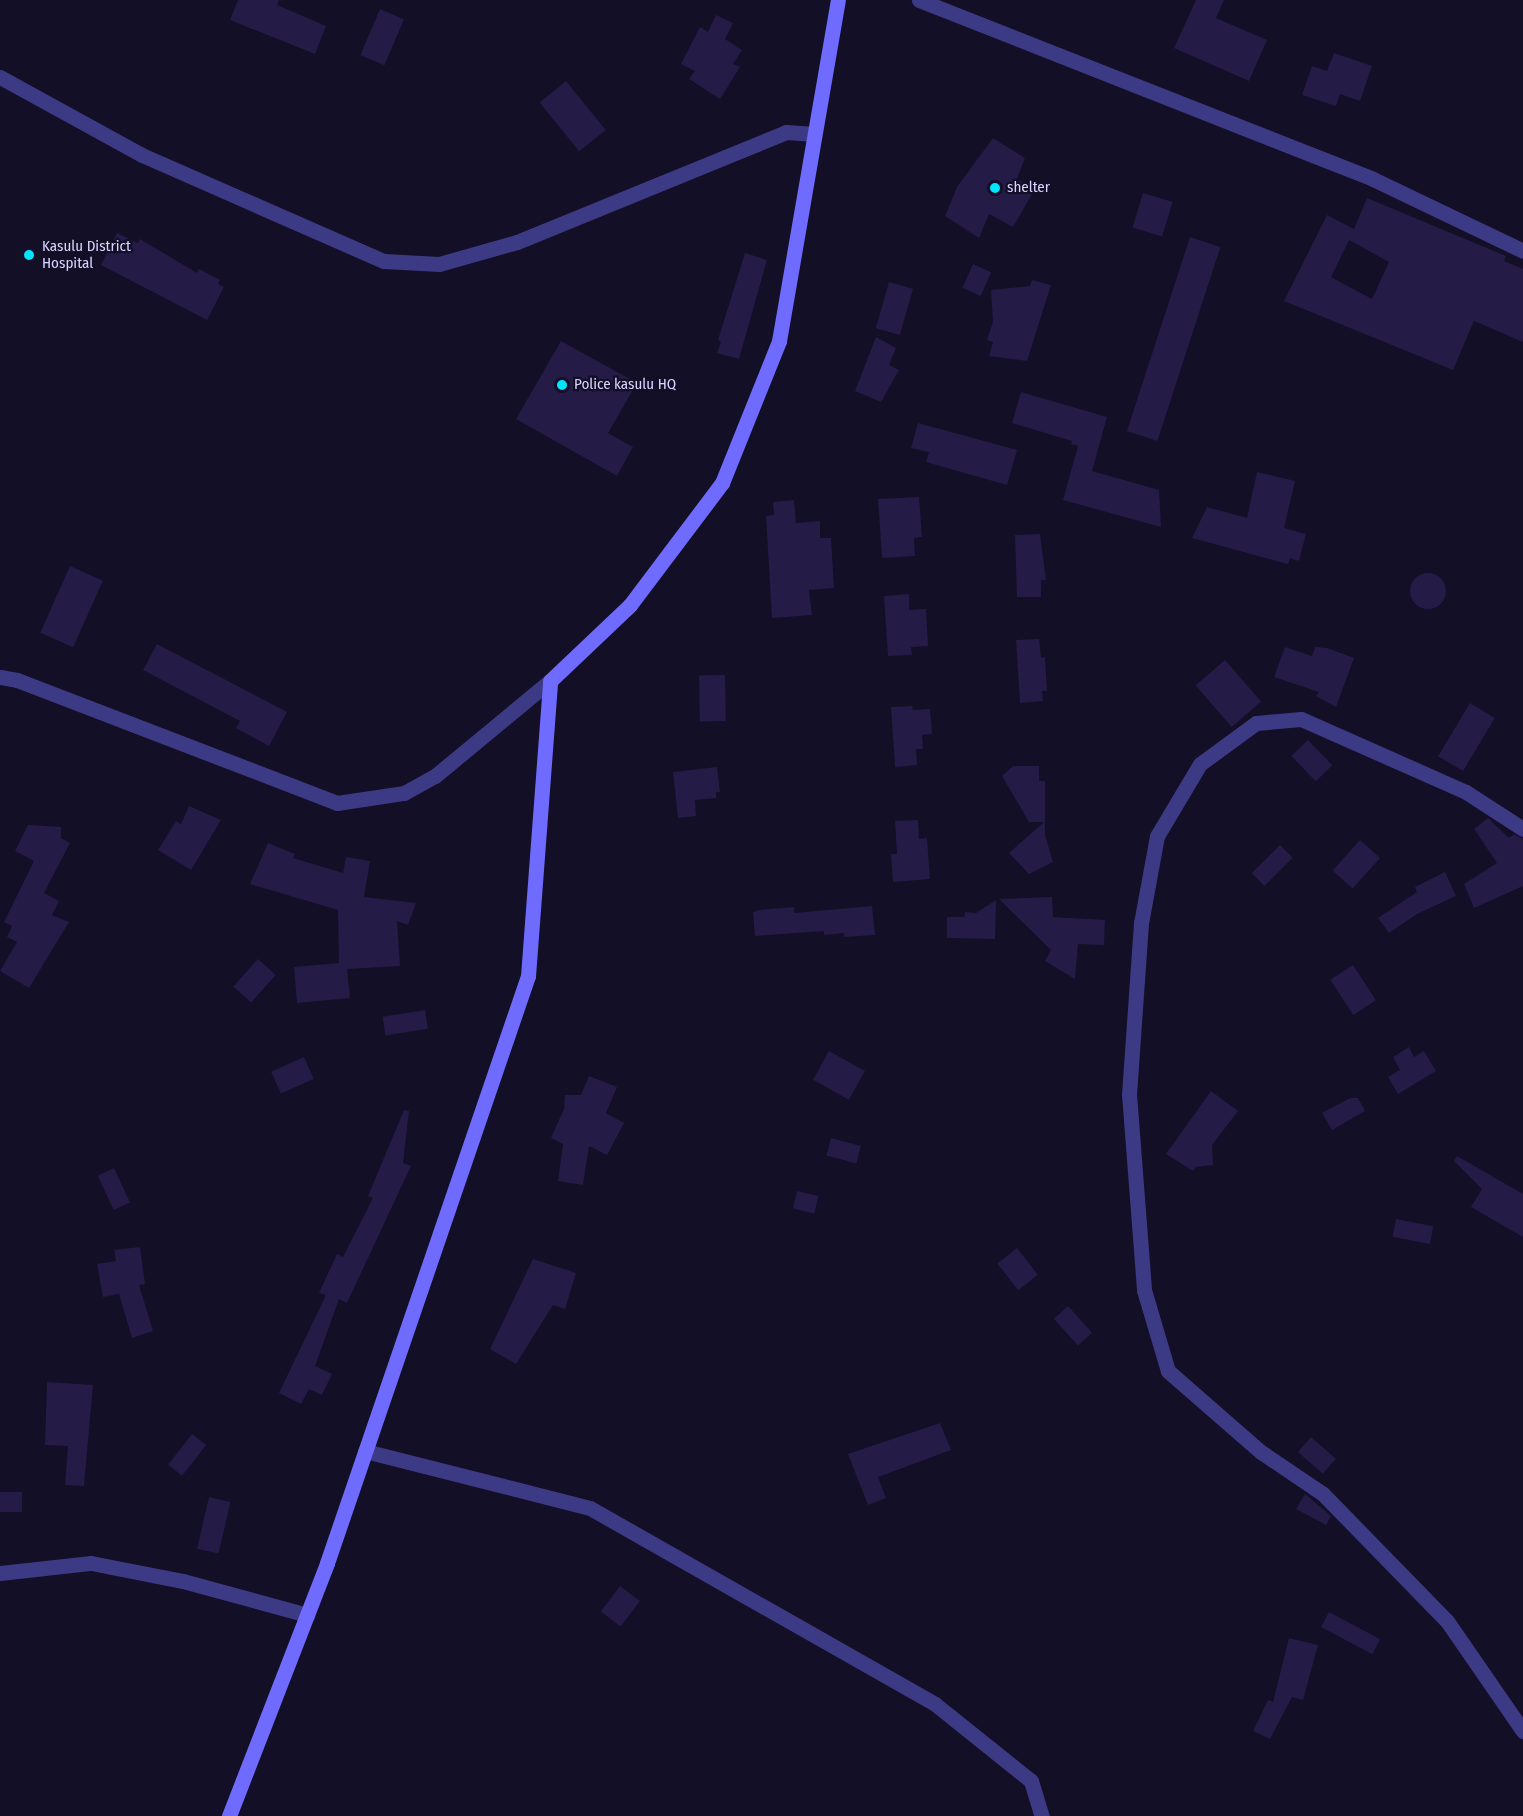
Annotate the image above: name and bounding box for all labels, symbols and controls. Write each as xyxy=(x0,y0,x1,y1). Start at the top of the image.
place label: shelter xyxy=(1007,179,1050,197)
marker: shelter xyxy=(988,181,1002,195)
place label: Kasulu District Hospital xyxy=(42,237,131,272)
marker: Kasulu District Hospital xyxy=(20,246,38,264)
place label: Police kasulu HQ xyxy=(574,376,676,394)
marker: Police kasulu HQ xyxy=(555,378,569,392)

